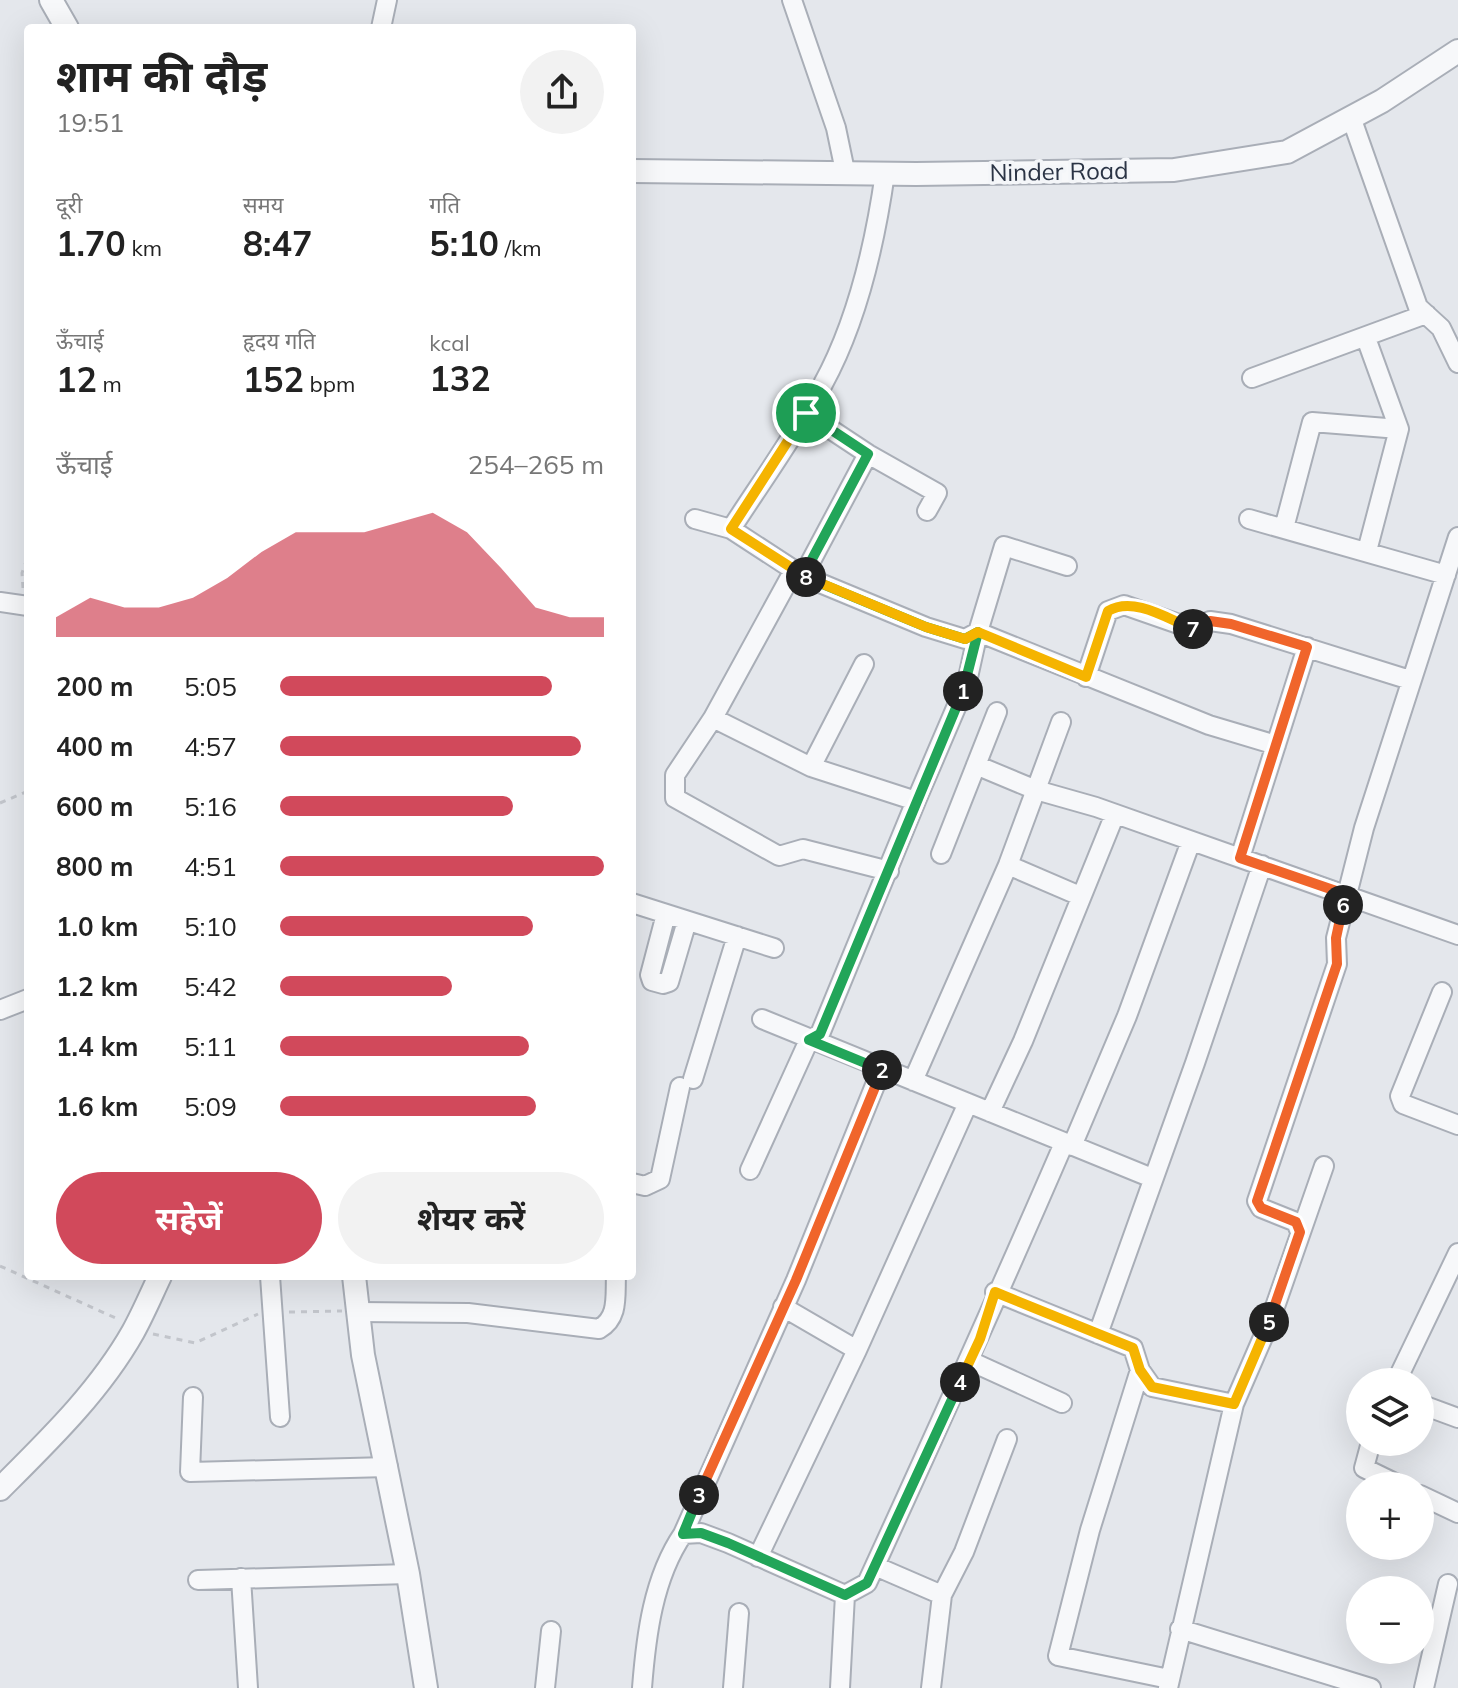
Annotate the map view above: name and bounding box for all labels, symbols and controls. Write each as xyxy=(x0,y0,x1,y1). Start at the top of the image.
text: शाम की दौड़ xyxy=(56,48,267,103)
button: share xyxy=(520,50,604,134)
text: 19:51 xyxy=(56,106,124,139)
street label: Ninder Road xyxy=(989,155,1129,187)
text: दूरी xyxy=(56,191,82,219)
text: समय xyxy=(243,191,283,219)
text: गति xyxy=(429,191,460,219)
text: 1.70 xyxy=(56,222,126,265)
text: 8:47 xyxy=(243,222,312,265)
text: 5:10 xyxy=(429,222,499,265)
text: km xyxy=(126,234,162,262)
text: /km xyxy=(499,234,542,262)
text: ऊँचाई xyxy=(56,327,104,355)
text: हृदय गति xyxy=(243,327,316,355)
text: kcal xyxy=(429,329,470,357)
text: 132 xyxy=(429,357,491,400)
text: 12 xyxy=(56,358,97,401)
text: 152 xyxy=(243,358,304,401)
text: m xyxy=(97,370,122,398)
text: bpm xyxy=(304,370,355,398)
pin xyxy=(772,379,840,447)
icon: arrive xyxy=(784,391,828,435)
text: ऊँचाई xyxy=(56,448,112,481)
text: 254–265 m xyxy=(468,448,604,481)
pin: 8 xyxy=(786,557,826,597)
text: 8 xyxy=(799,563,813,591)
pin: 7 xyxy=(1173,609,1213,649)
text: 7 xyxy=(1186,615,1200,643)
text: 200 m xyxy=(56,670,133,703)
text: 5:05 xyxy=(184,670,237,703)
pin: 1 xyxy=(943,671,983,711)
text: 1 xyxy=(956,677,970,705)
text: 400 m xyxy=(56,730,133,763)
text: 4:57 xyxy=(184,730,237,763)
text: 600 m xyxy=(56,790,133,823)
text: 5:16 xyxy=(184,790,237,823)
text: 800 m xyxy=(56,850,133,883)
text: 4:51 xyxy=(184,850,237,883)
pin: 6 xyxy=(1323,885,1363,925)
text: 6 xyxy=(1336,891,1350,919)
text: 1.0 km xyxy=(56,910,139,943)
text: 5:10 xyxy=(184,910,237,943)
text: 1.2 km xyxy=(56,970,139,1003)
text: 5:42 xyxy=(184,970,237,1003)
text: 1.4 km xyxy=(56,1030,139,1063)
text: 5:11 xyxy=(184,1030,237,1063)
pin: 2 xyxy=(862,1050,902,1090)
text: 2 xyxy=(875,1056,889,1084)
text: 1.6 km xyxy=(56,1090,139,1123)
text: 5:09 xyxy=(184,1090,237,1123)
button: सहेजें xyxy=(56,1172,322,1264)
button: शेयर करें xyxy=(338,1172,604,1264)
pin: 5 xyxy=(1249,1302,1289,1342)
text: 5 xyxy=(1262,1308,1276,1336)
pin: 4 xyxy=(940,1362,980,1402)
text: 4 xyxy=(953,1368,967,1396)
map controls xyxy=(1346,1368,1434,1664)
button: layers xyxy=(1346,1368,1434,1456)
button: + xyxy=(1346,1472,1434,1560)
pin: 3 xyxy=(679,1475,719,1515)
text: 3 xyxy=(692,1481,706,1509)
button: − xyxy=(1346,1576,1434,1664)

